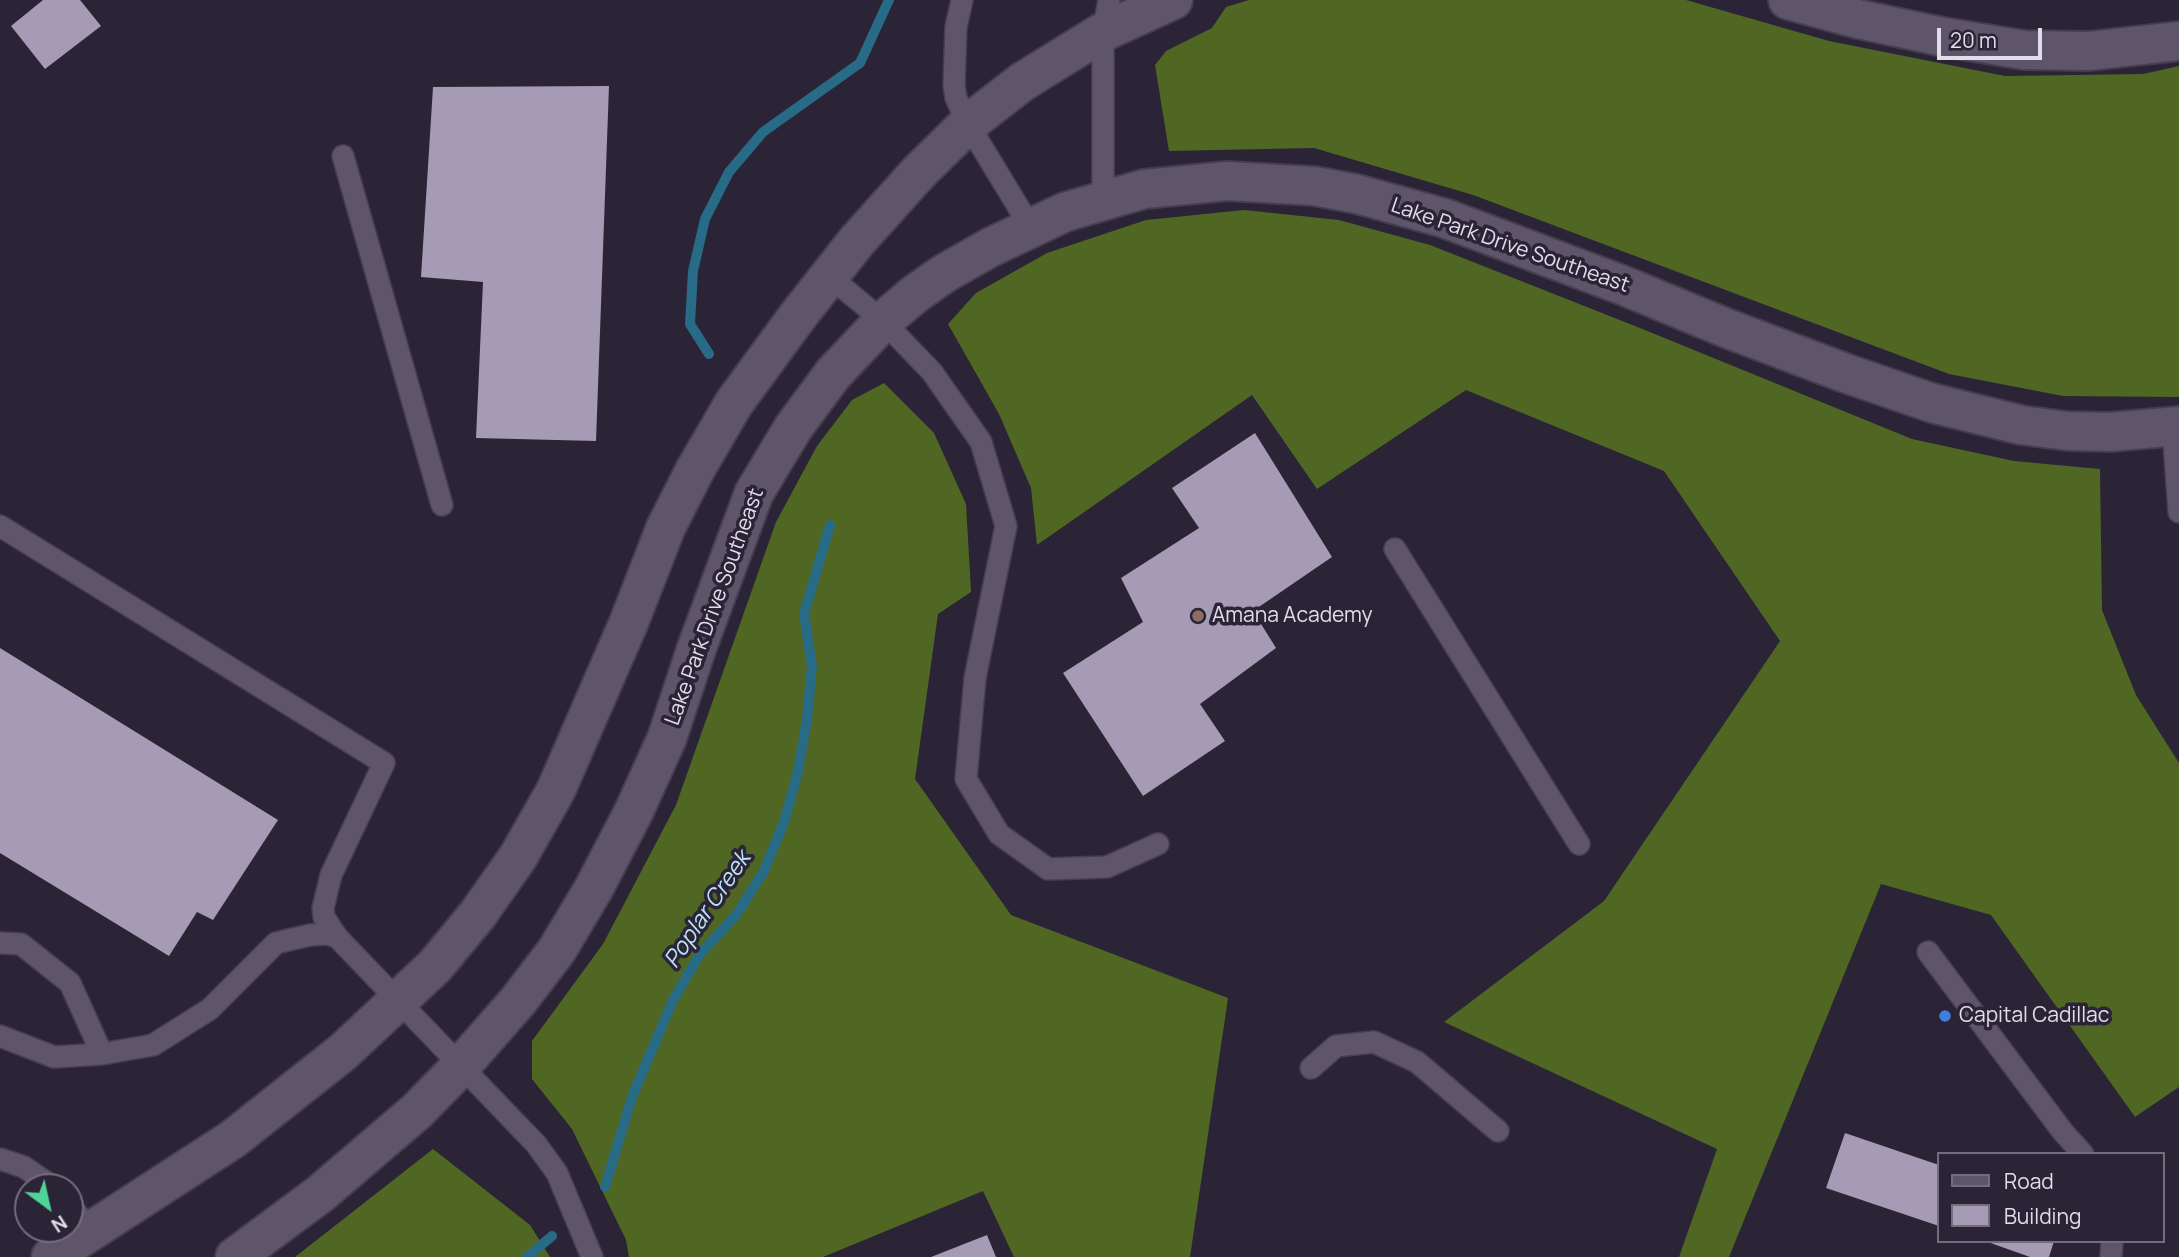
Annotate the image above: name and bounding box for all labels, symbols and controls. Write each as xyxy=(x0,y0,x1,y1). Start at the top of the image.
scale bar xyxy=(1941,14,2046,58)
text: 20 m xyxy=(1950,26,1997,54)
street label: Lake Park Drive Southeast xyxy=(1388,193,1632,299)
street label: Lake Park Drive Southeast xyxy=(660,485,770,729)
place label: Amana Academy xyxy=(1212,603,1373,629)
marker: Amana Academy xyxy=(1190,608,1206,624)
water label: Poplar Creek xyxy=(659,846,757,974)
place label: Capital Cadillac xyxy=(1959,1003,2109,1029)
marker: Capital Cadillac xyxy=(1937,1008,1953,1024)
legend xyxy=(1938,1152,2165,1243)
text: Road xyxy=(2004,1167,2054,1195)
north arrow xyxy=(14,1173,84,1243)
text: Building xyxy=(2004,1202,2081,1230)
text: N xyxy=(47,1209,72,1239)

